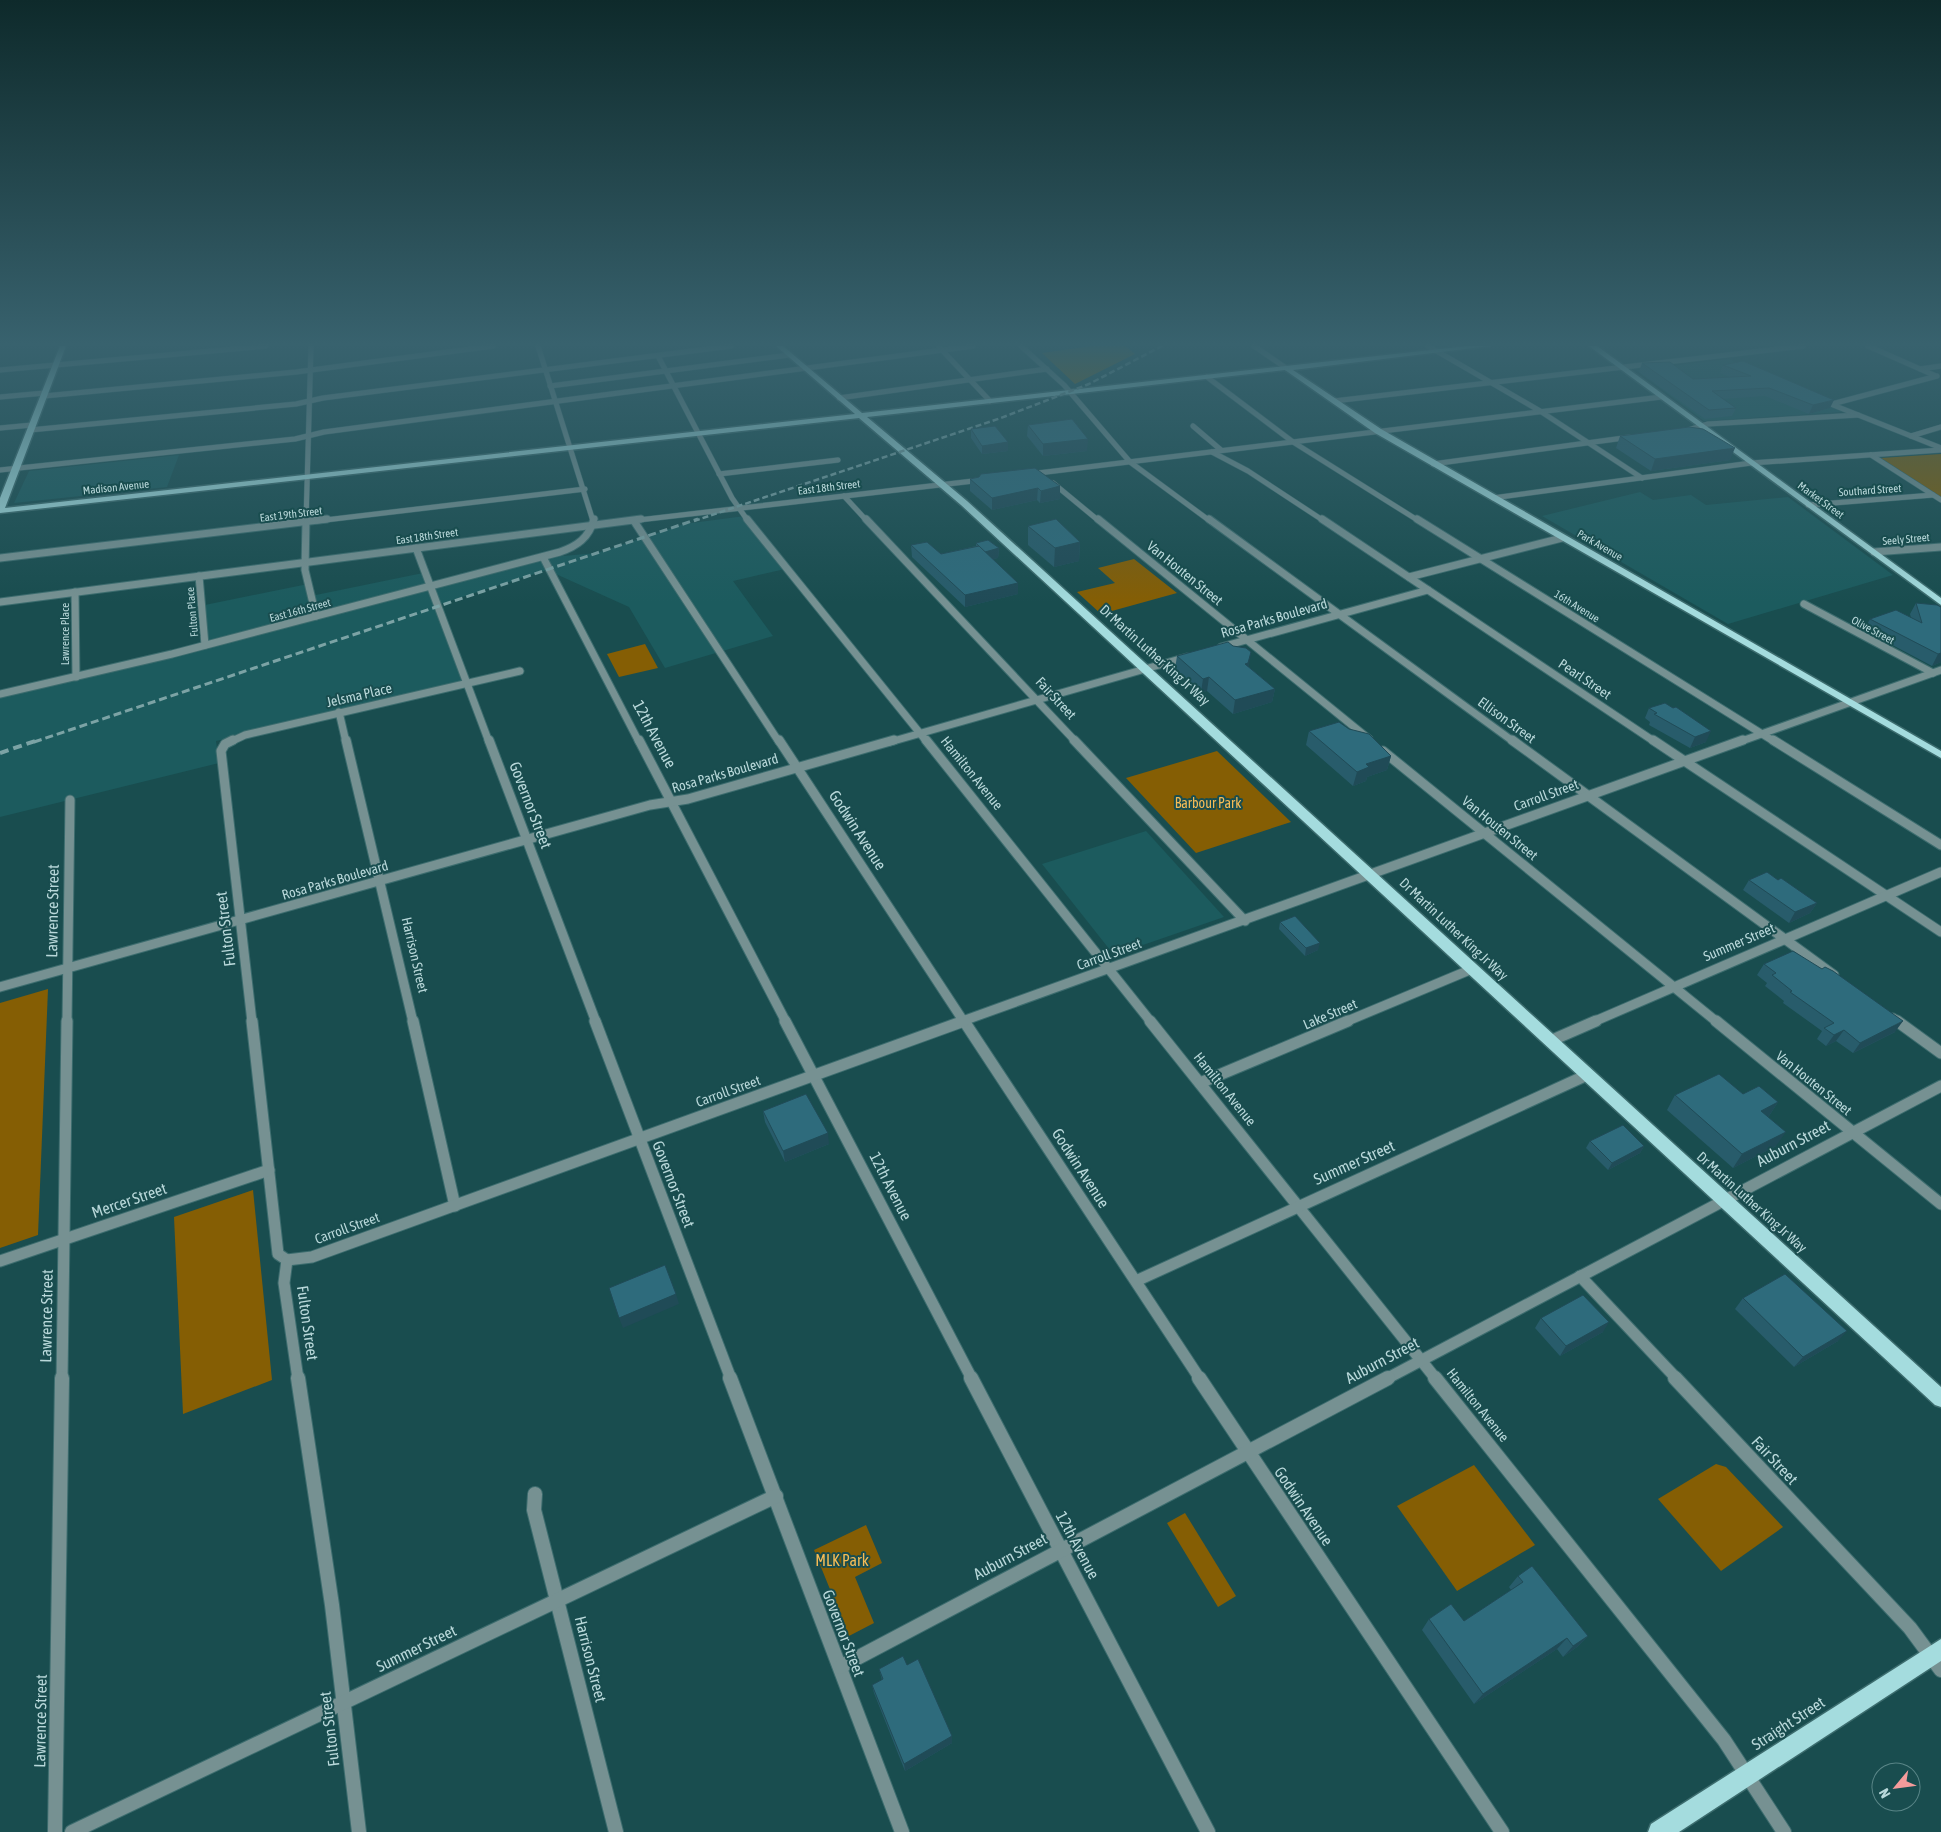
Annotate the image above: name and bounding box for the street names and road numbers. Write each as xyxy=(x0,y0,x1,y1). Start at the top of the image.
street label: East 18th Street xyxy=(797,477,861,497)
street label: Madison Avenue xyxy=(82,478,150,496)
street label: Market Street xyxy=(1796,479,1846,521)
street label: Southard Street xyxy=(1838,482,1902,498)
street label: East 19th Street xyxy=(259,504,323,524)
street label: East 18th Street xyxy=(395,526,459,546)
street label: Park Avenue xyxy=(1575,527,1625,563)
street label: Seely Street xyxy=(1882,531,1930,547)
street label: Van Houten Street xyxy=(1144,538,1226,608)
street label: Fulton Place xyxy=(184,587,200,637)
street label: 16th Avenue xyxy=(1552,587,1602,625)
street label: Rosa Parks Boulevard xyxy=(1219,595,1329,641)
street label: East 16th Street xyxy=(268,596,332,624)
street label: Dr Martin Luther King Jr Way xyxy=(1097,601,1213,709)
street label: Lawrence Place xyxy=(59,603,71,665)
street label: Olive Street xyxy=(1849,614,1897,646)
street label: Pearl Street xyxy=(1556,656,1614,702)
street label: Fair Street xyxy=(1032,674,1080,722)
street label: Jelsma Place xyxy=(325,680,393,710)
street label: Ellison Street xyxy=(1475,694,1539,746)
street label: 12th Avenue xyxy=(630,697,680,771)
street label: Hamilton Avenue xyxy=(938,733,1006,813)
street label: Rosa Parks Boulevard xyxy=(670,750,780,796)
street label: Governor Street xyxy=(506,759,556,851)
street label: Carroll Street xyxy=(1511,776,1581,814)
street label: Godwin Avenue xyxy=(826,787,890,873)
street label: Van Houten Street xyxy=(1459,793,1541,863)
street label: Rosa Parks Boulevard xyxy=(280,857,390,903)
street label: Lawrence Street xyxy=(42,864,62,958)
street label: Dr Martin Luther King Jr Way xyxy=(1396,875,1512,984)
street label: Fulton Street xyxy=(211,890,239,967)
street label: Harrison Street xyxy=(399,916,431,994)
street label: Summer Street xyxy=(1701,920,1777,964)
street label: Carroll Street xyxy=(1074,935,1144,973)
street label: Lake Street xyxy=(1301,996,1359,1032)
street label: Van Houten Street xyxy=(1773,1048,1855,1118)
street label: Hamilton Avenue xyxy=(1191,1049,1259,1129)
street label: Carroll Street xyxy=(693,1072,763,1110)
street label: Auburn Street xyxy=(1753,1116,1833,1170)
street label: Godwin Avenue xyxy=(1049,1125,1113,1211)
street label: Summer Street xyxy=(1311,1136,1398,1188)
street label: Governor Street xyxy=(649,1138,699,1230)
street label: Dr Martin Luther King Jr Way xyxy=(1694,1148,1810,1256)
street label: 12th Avenue xyxy=(866,1149,916,1223)
street label: Mercer Street xyxy=(89,1179,169,1221)
street label: Carroll Street xyxy=(312,1209,382,1247)
street label: Lawrence Street xyxy=(36,1269,56,1363)
street label: Fulton Street xyxy=(294,1284,322,1362)
street label: Auburn Street xyxy=(1342,1333,1422,1387)
street label: Hamilton Avenue xyxy=(1444,1365,1512,1445)
street label: Fair Street xyxy=(1748,1432,1802,1488)
street label: Godwin Avenue xyxy=(1271,1463,1337,1549)
street label: 12th Avenue xyxy=(1053,1508,1103,1582)
street label: Auburn Street xyxy=(970,1529,1050,1583)
street label: Governor Street xyxy=(819,1587,869,1679)
street label: Harrison Street xyxy=(572,1614,610,1704)
street label: Summer Street xyxy=(373,1621,459,1675)
street label: Lawrence Street xyxy=(30,1674,50,1768)
street label: Fulton Street xyxy=(315,1690,343,1767)
street label: Straight Street xyxy=(1748,1693,1829,1754)

